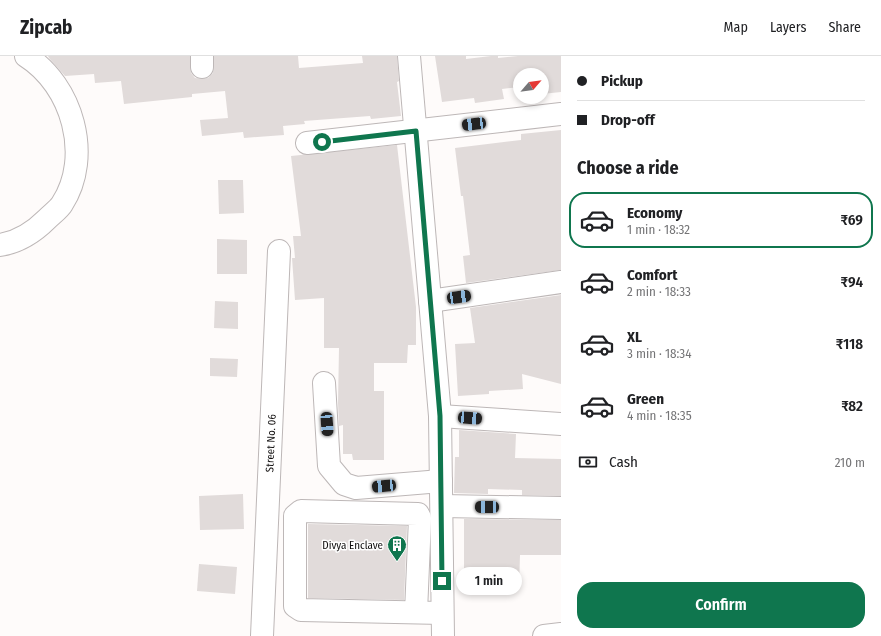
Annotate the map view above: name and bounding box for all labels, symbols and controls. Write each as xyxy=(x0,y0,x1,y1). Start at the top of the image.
text: Zipcab xyxy=(20,16,72,39)
text: Map xyxy=(724,19,748,36)
text: Layers xyxy=(770,19,806,36)
text: Share xyxy=(828,19,861,36)
north arrow xyxy=(513,68,549,104)
map controls xyxy=(513,68,549,104)
text: Pickup xyxy=(601,72,643,90)
text: Drop-off xyxy=(601,111,655,129)
car xyxy=(461,117,487,131)
route start xyxy=(313,133,331,151)
text: Choose a ride xyxy=(577,157,679,179)
icon: car xyxy=(579,202,615,238)
text: Economy xyxy=(627,204,682,222)
text: ₹69 xyxy=(841,211,863,229)
text: 1 min · 18:32 xyxy=(627,222,690,237)
icon: car xyxy=(579,264,615,300)
text: Comfort xyxy=(627,266,678,284)
text: ₹94 xyxy=(841,273,863,291)
text: 2 min · 18:33 xyxy=(627,284,691,299)
car xyxy=(446,289,472,305)
icon: car xyxy=(579,326,615,362)
text: XL xyxy=(627,328,642,346)
text: ₹118 xyxy=(836,335,863,353)
text: 3 min · 18:34 xyxy=(627,346,691,361)
icon: car xyxy=(579,388,615,424)
text: Green xyxy=(627,390,664,408)
text: ₹82 xyxy=(841,397,863,415)
text: 4 min · 18:35 xyxy=(627,408,692,423)
car xyxy=(458,411,482,425)
car xyxy=(320,412,334,436)
street label: Street No. 06 xyxy=(263,413,278,473)
icon: cash xyxy=(577,451,599,473)
text: Cash xyxy=(609,453,638,471)
text: 210 m xyxy=(835,455,865,470)
car xyxy=(372,479,396,493)
car xyxy=(475,501,499,513)
building icon: Divya Enclave xyxy=(386,534,408,562)
place label: Divya Enclave xyxy=(322,539,383,552)
callout: 1 min xyxy=(456,567,522,595)
route end xyxy=(433,572,451,590)
text: 1 min xyxy=(475,573,503,588)
button: Confirm xyxy=(577,582,865,628)

